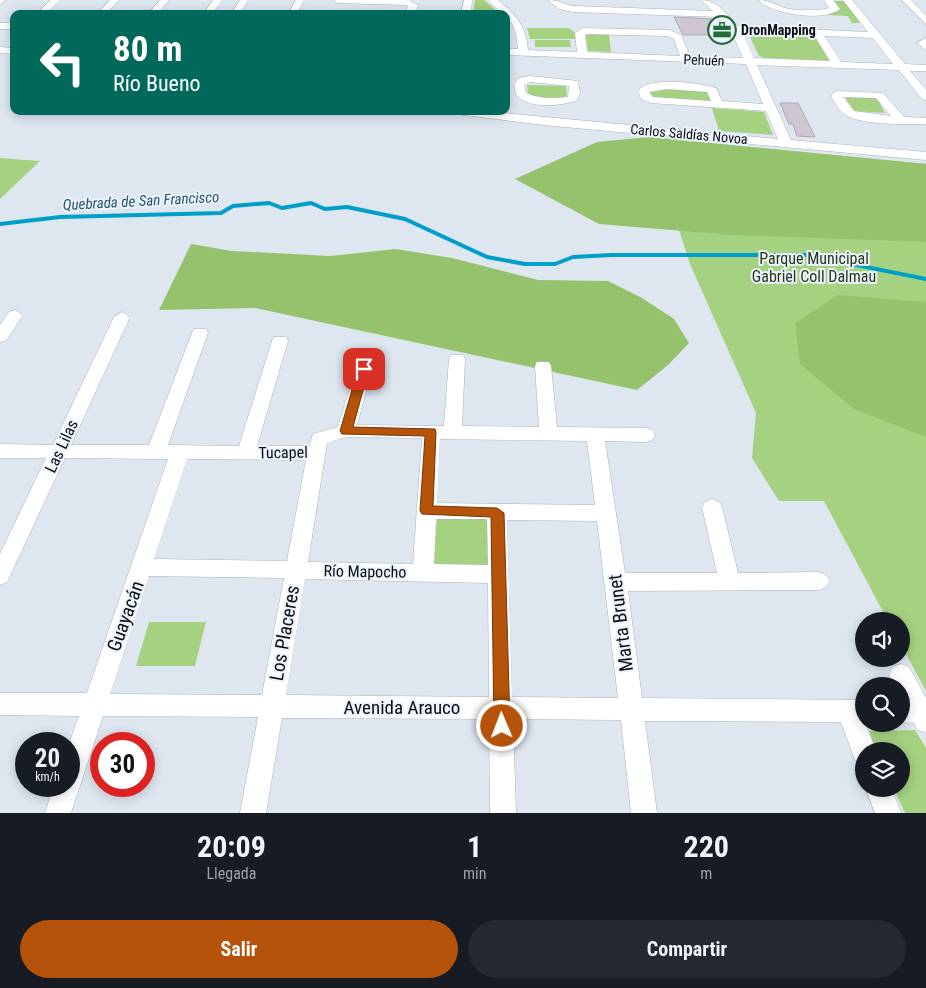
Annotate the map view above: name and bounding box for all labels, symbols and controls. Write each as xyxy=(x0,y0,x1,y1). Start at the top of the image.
office icon: DronMapping xyxy=(707,15,737,45)
place label: DronMapping xyxy=(741,22,816,38)
text: 80 m xyxy=(113,29,182,70)
icon: left xyxy=(30,30,95,95)
street label: Pehuén xyxy=(683,51,725,69)
text: Río Bueno xyxy=(113,71,201,96)
street label: Carlos Saldías Novoa xyxy=(630,121,748,147)
water label: Quebrada de San Francisco xyxy=(62,188,220,214)
park label: Parque Municipal Gabriel Coll Dalmau xyxy=(752,249,876,286)
pin xyxy=(343,348,385,390)
icon: arrive xyxy=(350,355,378,383)
street label: Las Lilas xyxy=(41,417,82,476)
street label: Tucapel xyxy=(258,443,308,462)
street label: Río Mapocho xyxy=(323,561,407,582)
street label: Marta Brunet xyxy=(603,573,638,673)
street label: Guayacán xyxy=(102,578,149,655)
street label: Los Placeres xyxy=(265,584,304,683)
map controls xyxy=(855,612,910,797)
button: sound xyxy=(855,612,910,667)
button: search xyxy=(855,677,910,732)
street label: Avenida Arauco xyxy=(344,696,460,719)
position arrow xyxy=(475,699,527,751)
speed limit sign: 30 xyxy=(90,732,155,797)
button: layers xyxy=(855,742,910,797)
text: 20 xyxy=(35,744,60,773)
text: km/h xyxy=(35,770,60,784)
text: 20:09 xyxy=(197,829,266,864)
text: 1 xyxy=(467,829,482,864)
text: 220 xyxy=(683,829,729,864)
text: Llegada xyxy=(207,864,256,883)
text: min xyxy=(463,864,486,883)
text: m xyxy=(700,864,712,883)
button: Salir xyxy=(20,920,458,978)
button: Compartir xyxy=(468,920,906,978)

